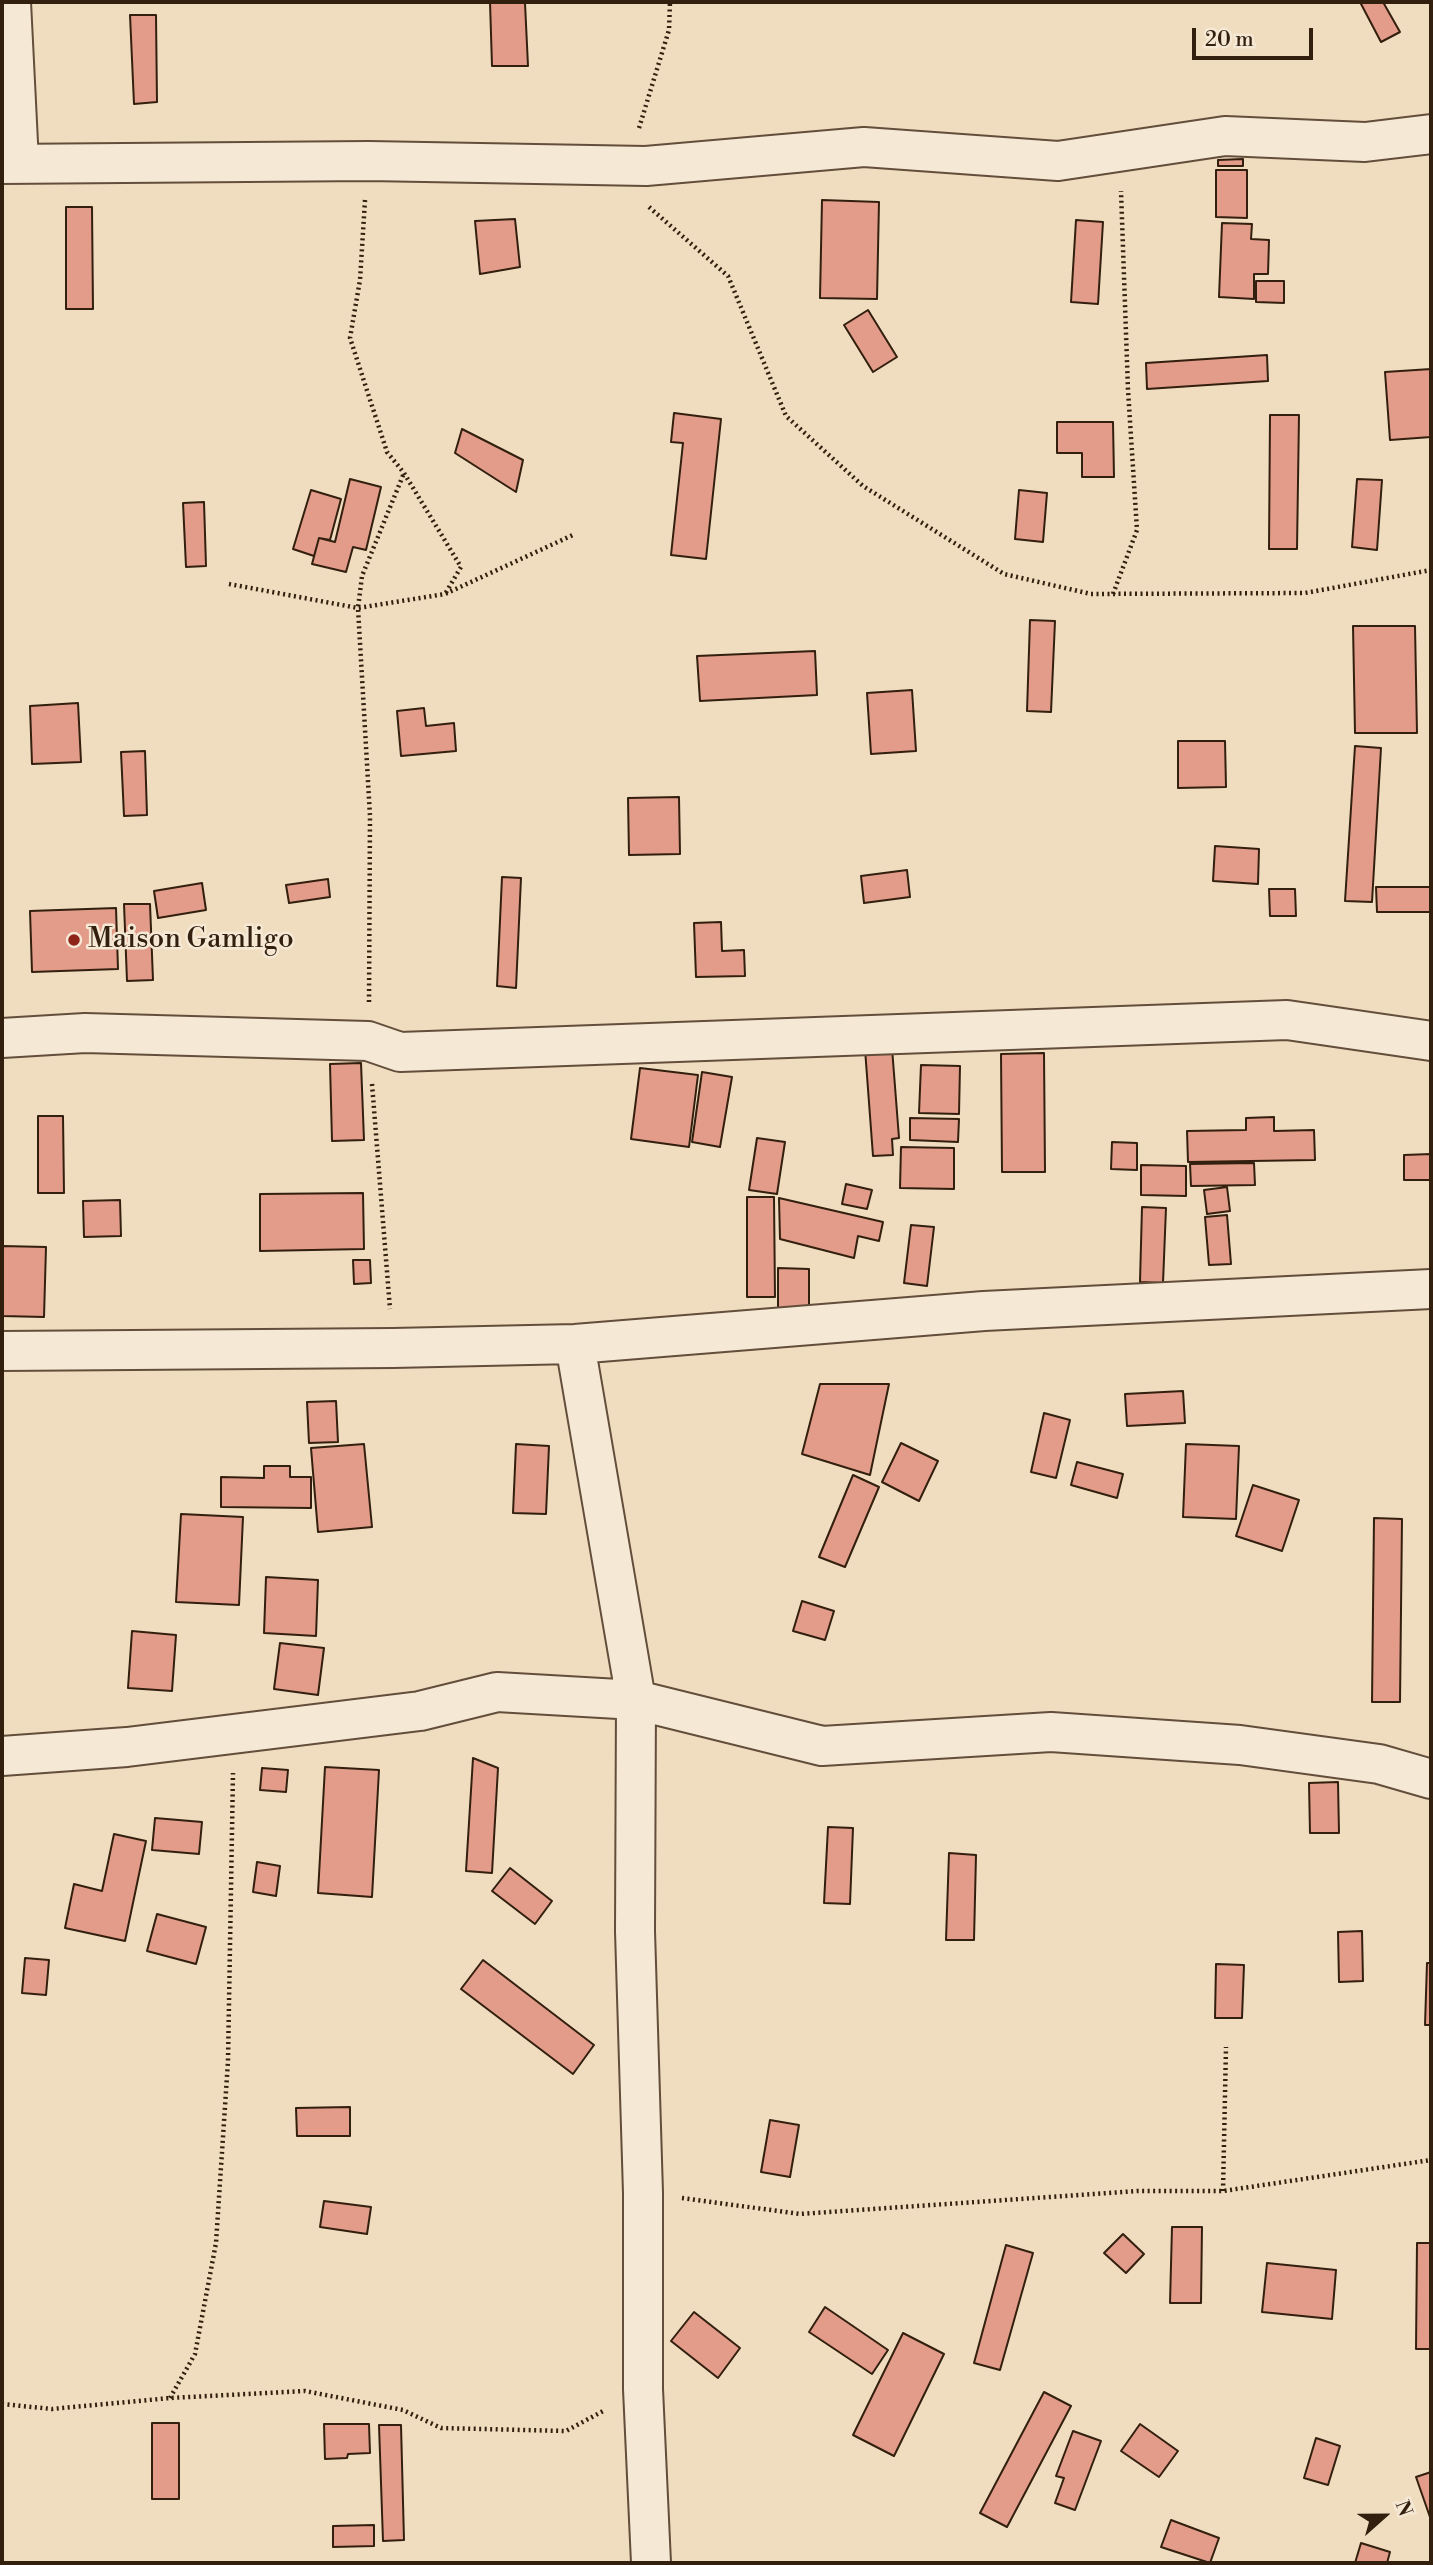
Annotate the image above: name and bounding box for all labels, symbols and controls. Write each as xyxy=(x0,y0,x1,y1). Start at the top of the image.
scale bar xyxy=(1195,14,1316,58)
text: 20 m xyxy=(1205,27,1254,53)
place label: Maison Gamligo xyxy=(88,923,294,957)
marker: Maison Gamligo xyxy=(66,932,82,948)
north arrow xyxy=(1349,2481,1419,2551)
text: N xyxy=(1390,2497,1418,2520)

